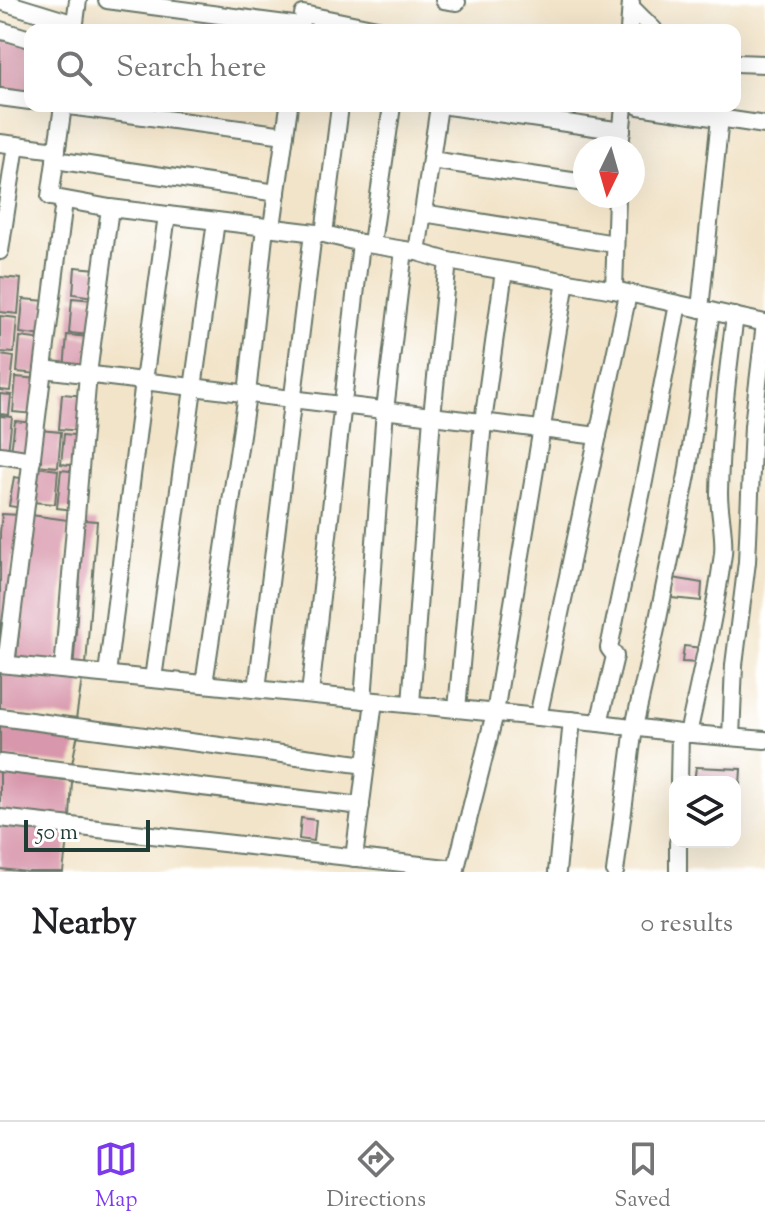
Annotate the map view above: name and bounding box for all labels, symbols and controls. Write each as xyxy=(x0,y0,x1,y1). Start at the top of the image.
search box xyxy=(24,24,741,112)
icon: search xyxy=(52,46,96,90)
text: Search here xyxy=(116,47,266,90)
north arrow xyxy=(573,136,645,208)
map controls xyxy=(669,776,741,848)
button: layers xyxy=(669,776,741,848)
scale bar xyxy=(24,816,150,852)
text: 50 m xyxy=(36,818,78,850)
text: Nearby xyxy=(32,900,137,949)
text: 0 results xyxy=(641,906,733,943)
tab: Map xyxy=(94,1137,138,1217)
tab: Directions xyxy=(327,1137,426,1217)
tab: Saved xyxy=(614,1137,671,1217)

